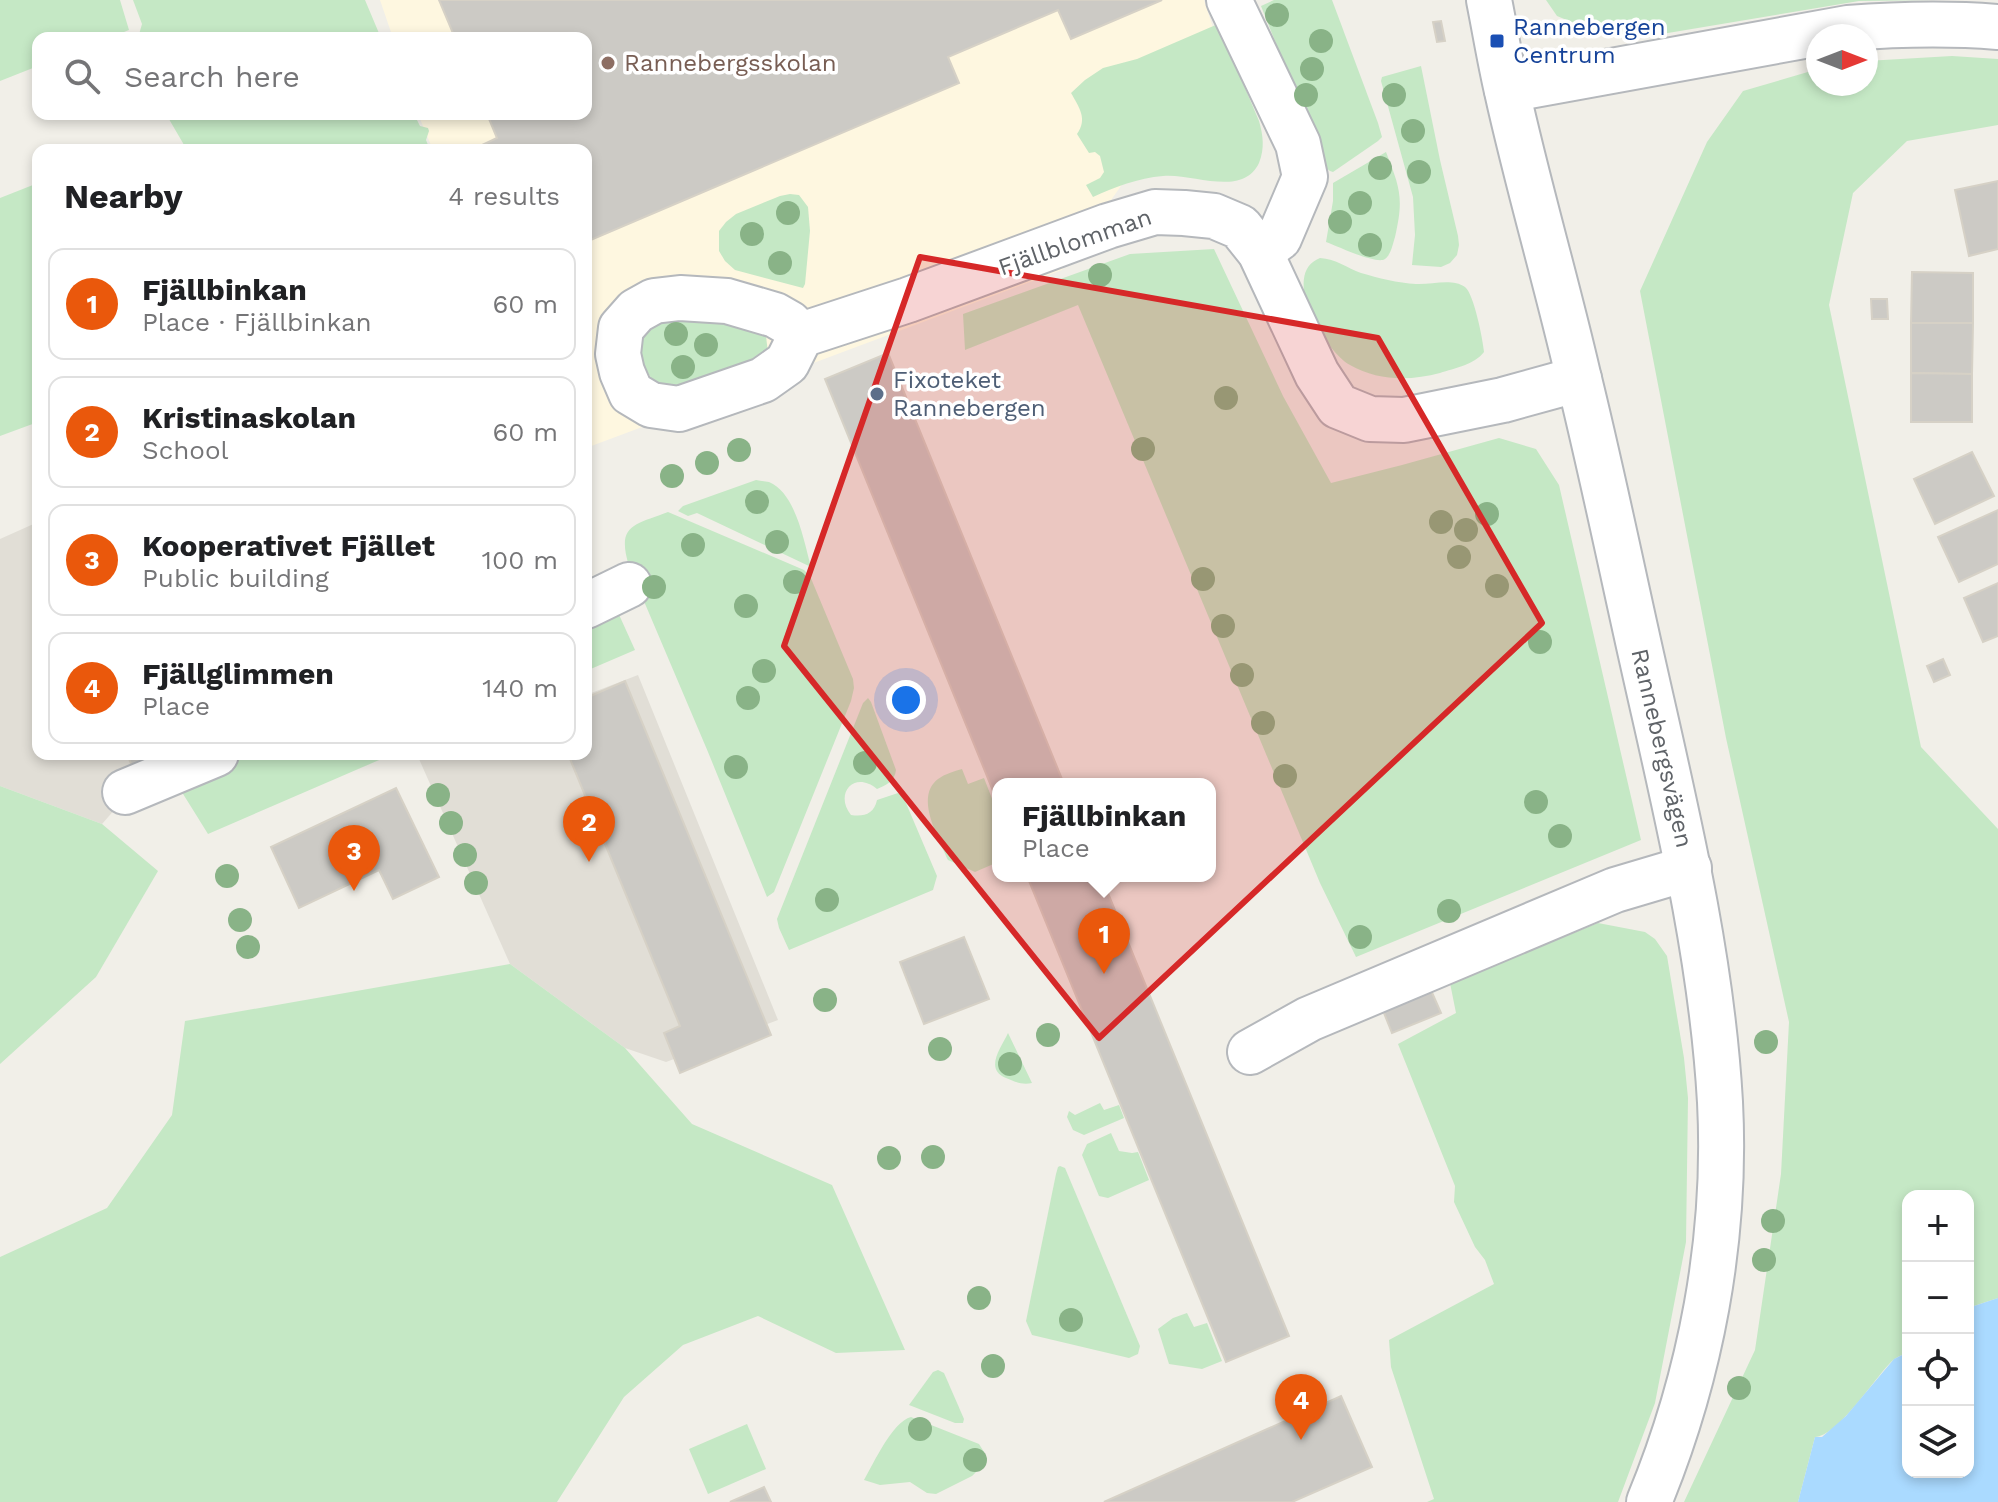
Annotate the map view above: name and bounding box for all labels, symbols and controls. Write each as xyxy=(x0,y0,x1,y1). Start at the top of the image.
place label: Rannebergen Centrum xyxy=(1513,13,1666,69)
north arrow xyxy=(1806,24,1878,96)
search box xyxy=(32,32,592,120)
marker: Rannebergen Centrum xyxy=(1488,32,1506,50)
place label: Rannebergsskolan xyxy=(624,49,837,77)
icon: search xyxy=(60,54,104,98)
marker: Rannebergsskolan xyxy=(599,54,617,72)
text: Search here xyxy=(124,59,300,94)
text: Nearby xyxy=(64,176,183,216)
text: 4 results xyxy=(448,181,560,211)
street label: Fjällblomman xyxy=(995,203,1155,281)
text: Fjällbinkan xyxy=(142,272,307,307)
text: 1 xyxy=(86,289,98,319)
text: 60 m xyxy=(492,289,558,319)
text: Place · Fjällbinkan xyxy=(142,307,372,337)
place label: Fixoteket Rannebergen xyxy=(893,366,1046,422)
marker: Fixoteket Rannebergen xyxy=(868,385,886,403)
text: Kristinaskolan xyxy=(142,400,356,435)
text: 2 xyxy=(84,417,100,447)
text: 60 m xyxy=(492,417,558,447)
text: School xyxy=(142,435,228,465)
text: Kooperativet Fjället xyxy=(142,528,435,563)
text: 3 xyxy=(84,545,100,575)
text: 100 m xyxy=(482,545,558,575)
text: Public building xyxy=(142,563,329,593)
street label: Rannebergsvägen xyxy=(1625,646,1699,850)
text: Fjällglimmen xyxy=(142,656,334,691)
text: 4 xyxy=(84,673,100,703)
text: 140 m xyxy=(482,673,558,703)
your location xyxy=(886,680,926,720)
text: Place xyxy=(142,691,210,721)
popup xyxy=(992,778,1216,882)
pin: 2 xyxy=(563,796,615,862)
text: Fjällbinkan xyxy=(1022,798,1186,833)
pin: 3 xyxy=(328,825,380,891)
text: Place xyxy=(1022,833,1090,863)
pin: 1 xyxy=(1078,908,1130,974)
map controls xyxy=(1902,1190,1974,1478)
button: + xyxy=(1902,1190,1974,1262)
button: − xyxy=(1902,1262,1974,1334)
button: locate xyxy=(1902,1334,1974,1406)
pin: 4 xyxy=(1275,1374,1327,1440)
button: layers xyxy=(1902,1406,1974,1478)

